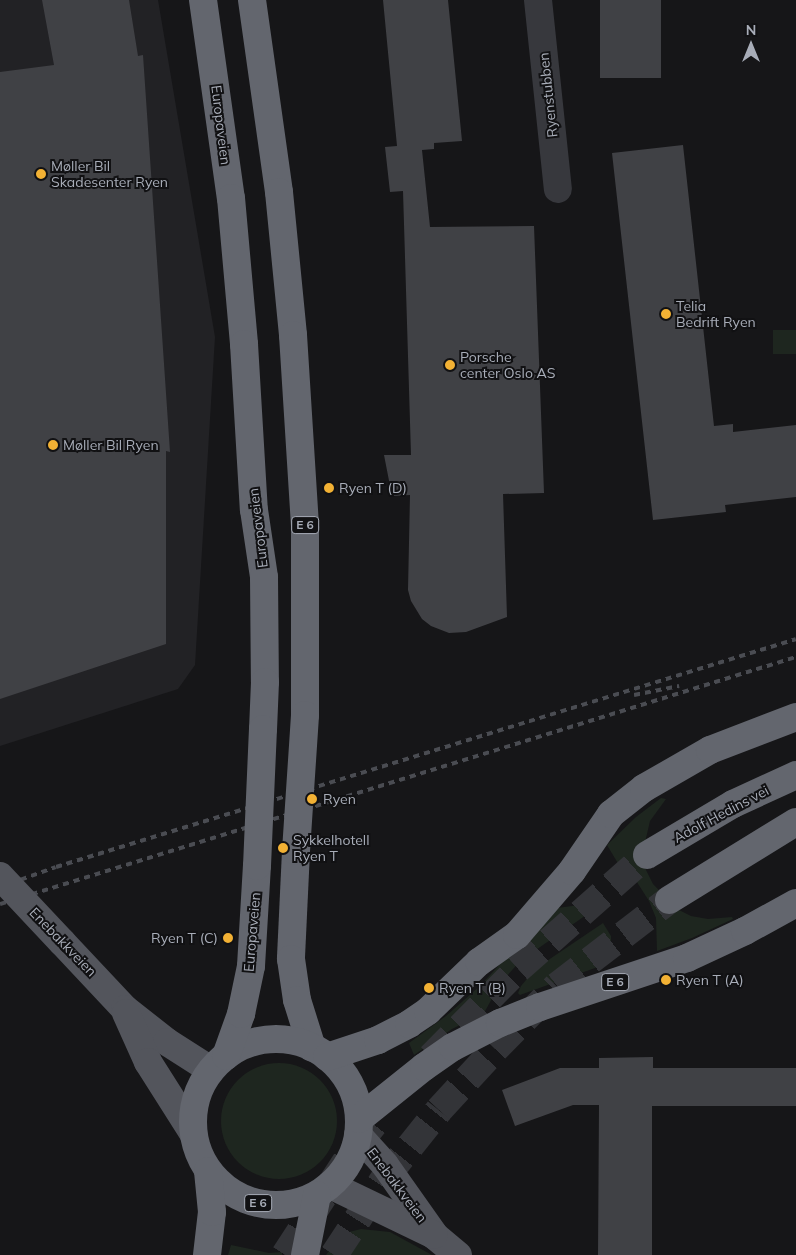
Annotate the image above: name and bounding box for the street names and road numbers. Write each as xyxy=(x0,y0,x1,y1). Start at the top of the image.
street label: Ryenstubben xyxy=(535,52,561,138)
street label: Europaveien xyxy=(208,84,234,166)
street label: Europaveien xyxy=(245,487,271,569)
road number: E 6 xyxy=(290,516,320,534)
street label: Adolf Hedins vei xyxy=(670,782,772,846)
street label: Europaveien xyxy=(240,891,264,973)
street label: Enebakkveien xyxy=(26,904,100,980)
road number: E 6 xyxy=(600,972,630,992)
street label: Enebakkveien xyxy=(363,1144,431,1226)
road number: E 6 xyxy=(243,1194,273,1212)

